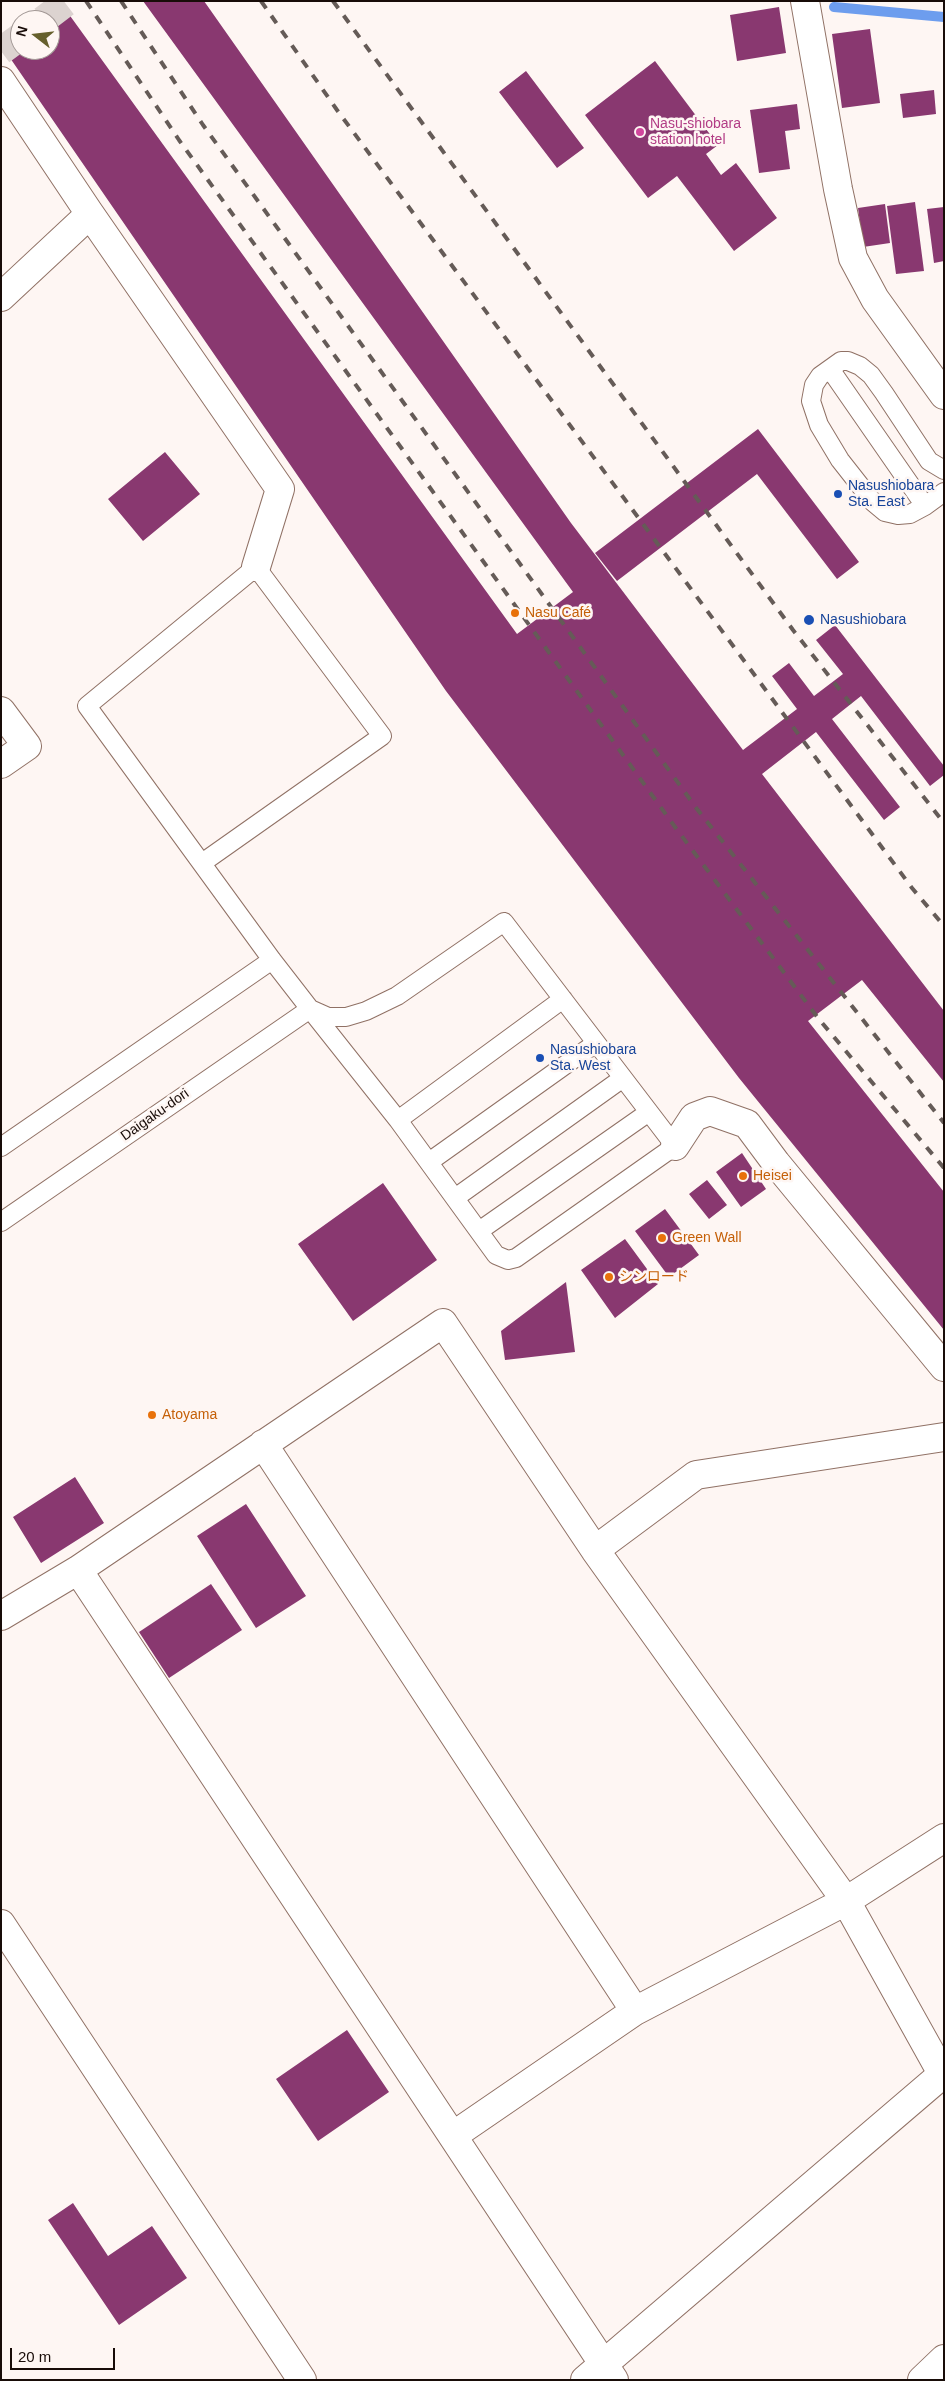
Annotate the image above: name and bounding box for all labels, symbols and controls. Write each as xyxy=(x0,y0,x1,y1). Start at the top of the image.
north arrow xyxy=(10,10,60,60)
text: N xyxy=(12,24,31,38)
place label: Nasu-shiobara station hotel xyxy=(650,116,741,148)
marker: Nasu-shiobara station hotel xyxy=(634,126,646,138)
place label: Nasushiobara Sta. East xyxy=(848,478,934,511)
marker: Nasushiobara Sta. East xyxy=(832,488,844,500)
place label: Nasu Café xyxy=(525,605,591,621)
marker: Nasu Café xyxy=(509,607,521,619)
place label: Nasushiobara xyxy=(820,612,906,628)
marker: Nasushiobara xyxy=(802,613,816,627)
place label: Nasushiobara Sta. West xyxy=(550,1042,636,1074)
marker: Nasushiobara Sta. West xyxy=(534,1052,546,1064)
street label: Daigaku-dori xyxy=(118,1085,192,1145)
place label: Heisei xyxy=(753,1168,792,1184)
marker: Heisei xyxy=(737,1170,749,1182)
place label: Green Wall xyxy=(672,1230,742,1246)
marker: Green Wall xyxy=(656,1232,668,1244)
place label: シンロード xyxy=(619,1269,689,1285)
marker: シンロード xyxy=(603,1271,615,1283)
place label: Atoyama xyxy=(162,1407,217,1423)
marker: Atoyama xyxy=(146,1409,158,1421)
scale bar xyxy=(12,2338,118,2370)
text: 20 m xyxy=(18,2348,51,2365)

